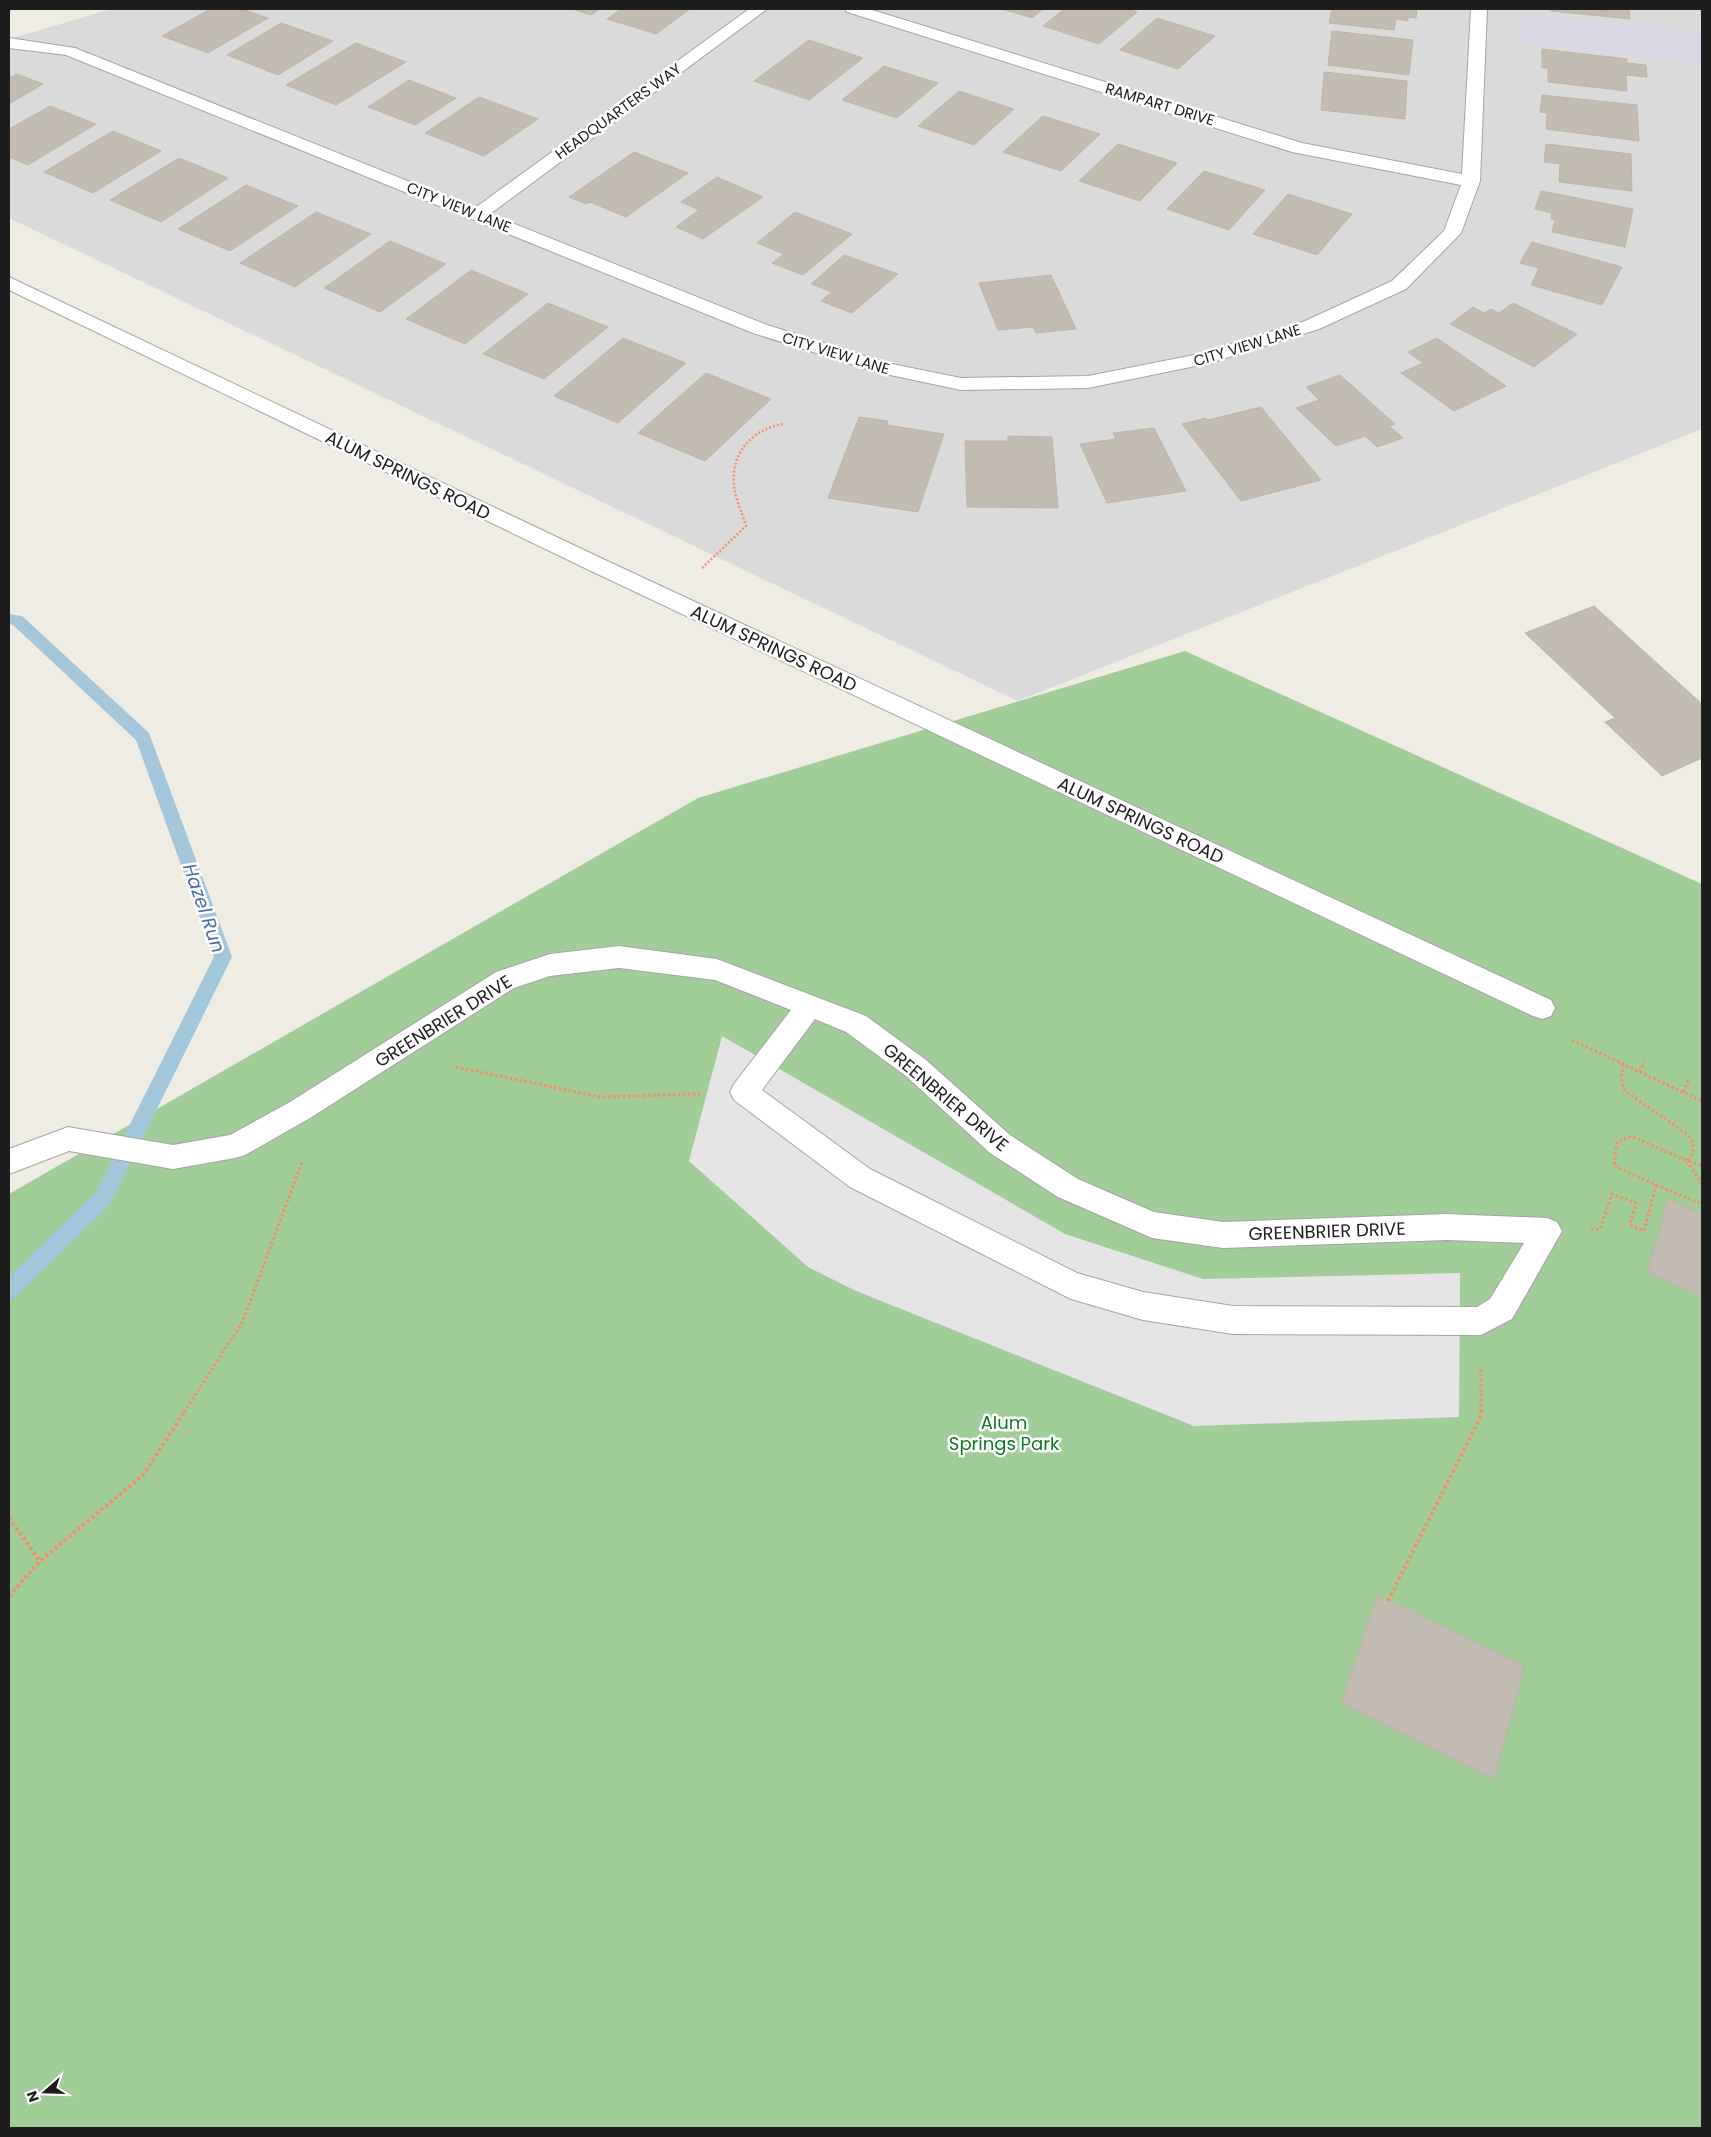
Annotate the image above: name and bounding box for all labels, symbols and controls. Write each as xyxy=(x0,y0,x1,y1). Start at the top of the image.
street label: HEADQUARTERS WAY xyxy=(551,58,686,164)
street label: RAMPART DRIVE xyxy=(1103,77,1217,131)
street label: CITY VIEW LANE xyxy=(404,176,514,238)
street label: CITY VIEW LANE xyxy=(1191,319,1303,371)
street label: CITY VIEW LANE xyxy=(780,327,892,379)
street label: ALUM SPRINGS ROAD xyxy=(321,424,495,526)
street label: ALUM SPRINGS ROAD xyxy=(687,598,861,698)
street label: ALUM SPRINGS ROAD xyxy=(1054,770,1228,870)
water label: Hazel Run xyxy=(176,860,232,956)
street label: GREENBRIER DRIVE xyxy=(370,969,516,1073)
street label: GREENBRIER DRIVE xyxy=(878,1037,1014,1157)
street label: GREENBRIER DRIVE xyxy=(1248,1216,1406,1246)
park label: Alum Springs Park xyxy=(949,1410,1060,1456)
north arrow xyxy=(20,2067,70,2117)
text: N xyxy=(22,2088,44,2105)

